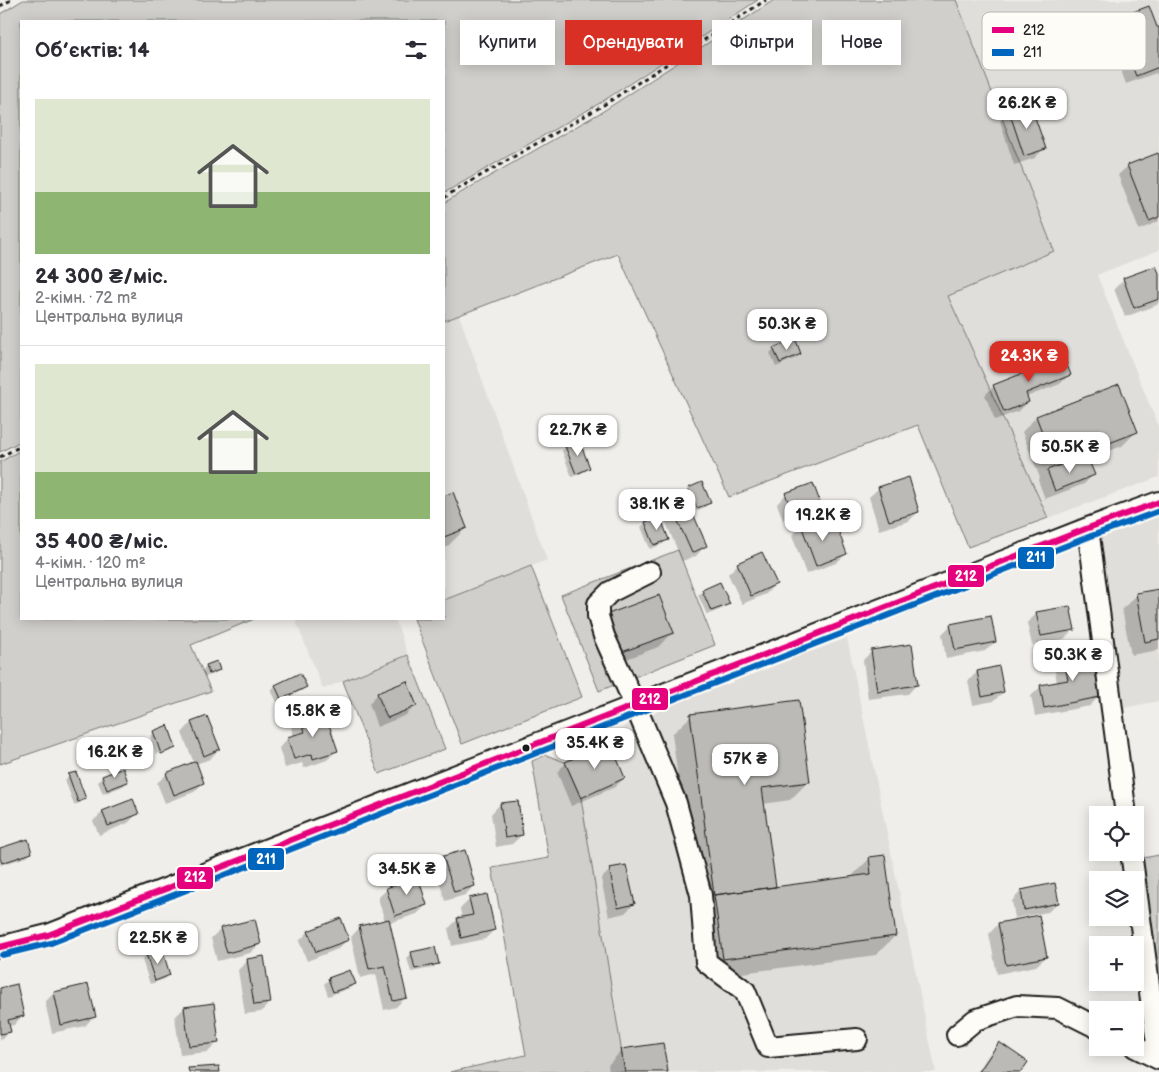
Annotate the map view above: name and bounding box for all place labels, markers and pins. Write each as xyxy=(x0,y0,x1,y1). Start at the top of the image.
pin: 26.2K ₴ xyxy=(981,88,1073,130)
pin: 50.3K ₴ xyxy=(741,308,833,351)
pin: 24.3K ₴ xyxy=(983,340,1075,383)
pin: 22.7K ₴ xyxy=(532,414,624,457)
pin: 50.5K ₴ xyxy=(1024,432,1116,474)
pin: 38.1K ₴ xyxy=(611,488,703,531)
pin: 19.2K ₴ xyxy=(777,500,869,542)
pin: 50.3K ₴ xyxy=(1027,640,1119,682)
pin: 15.8K ₴ xyxy=(267,696,359,738)
pin: 35.4K ₴ xyxy=(549,728,641,770)
pin: 16.2K ₴ xyxy=(69,736,161,779)
unlabelled marker xyxy=(521,743,531,753)
pin: 57K ₴ xyxy=(710,744,780,786)
pin: 34.5K ₴ xyxy=(361,854,453,896)
pin: 22.5K ₴ xyxy=(112,922,204,965)

